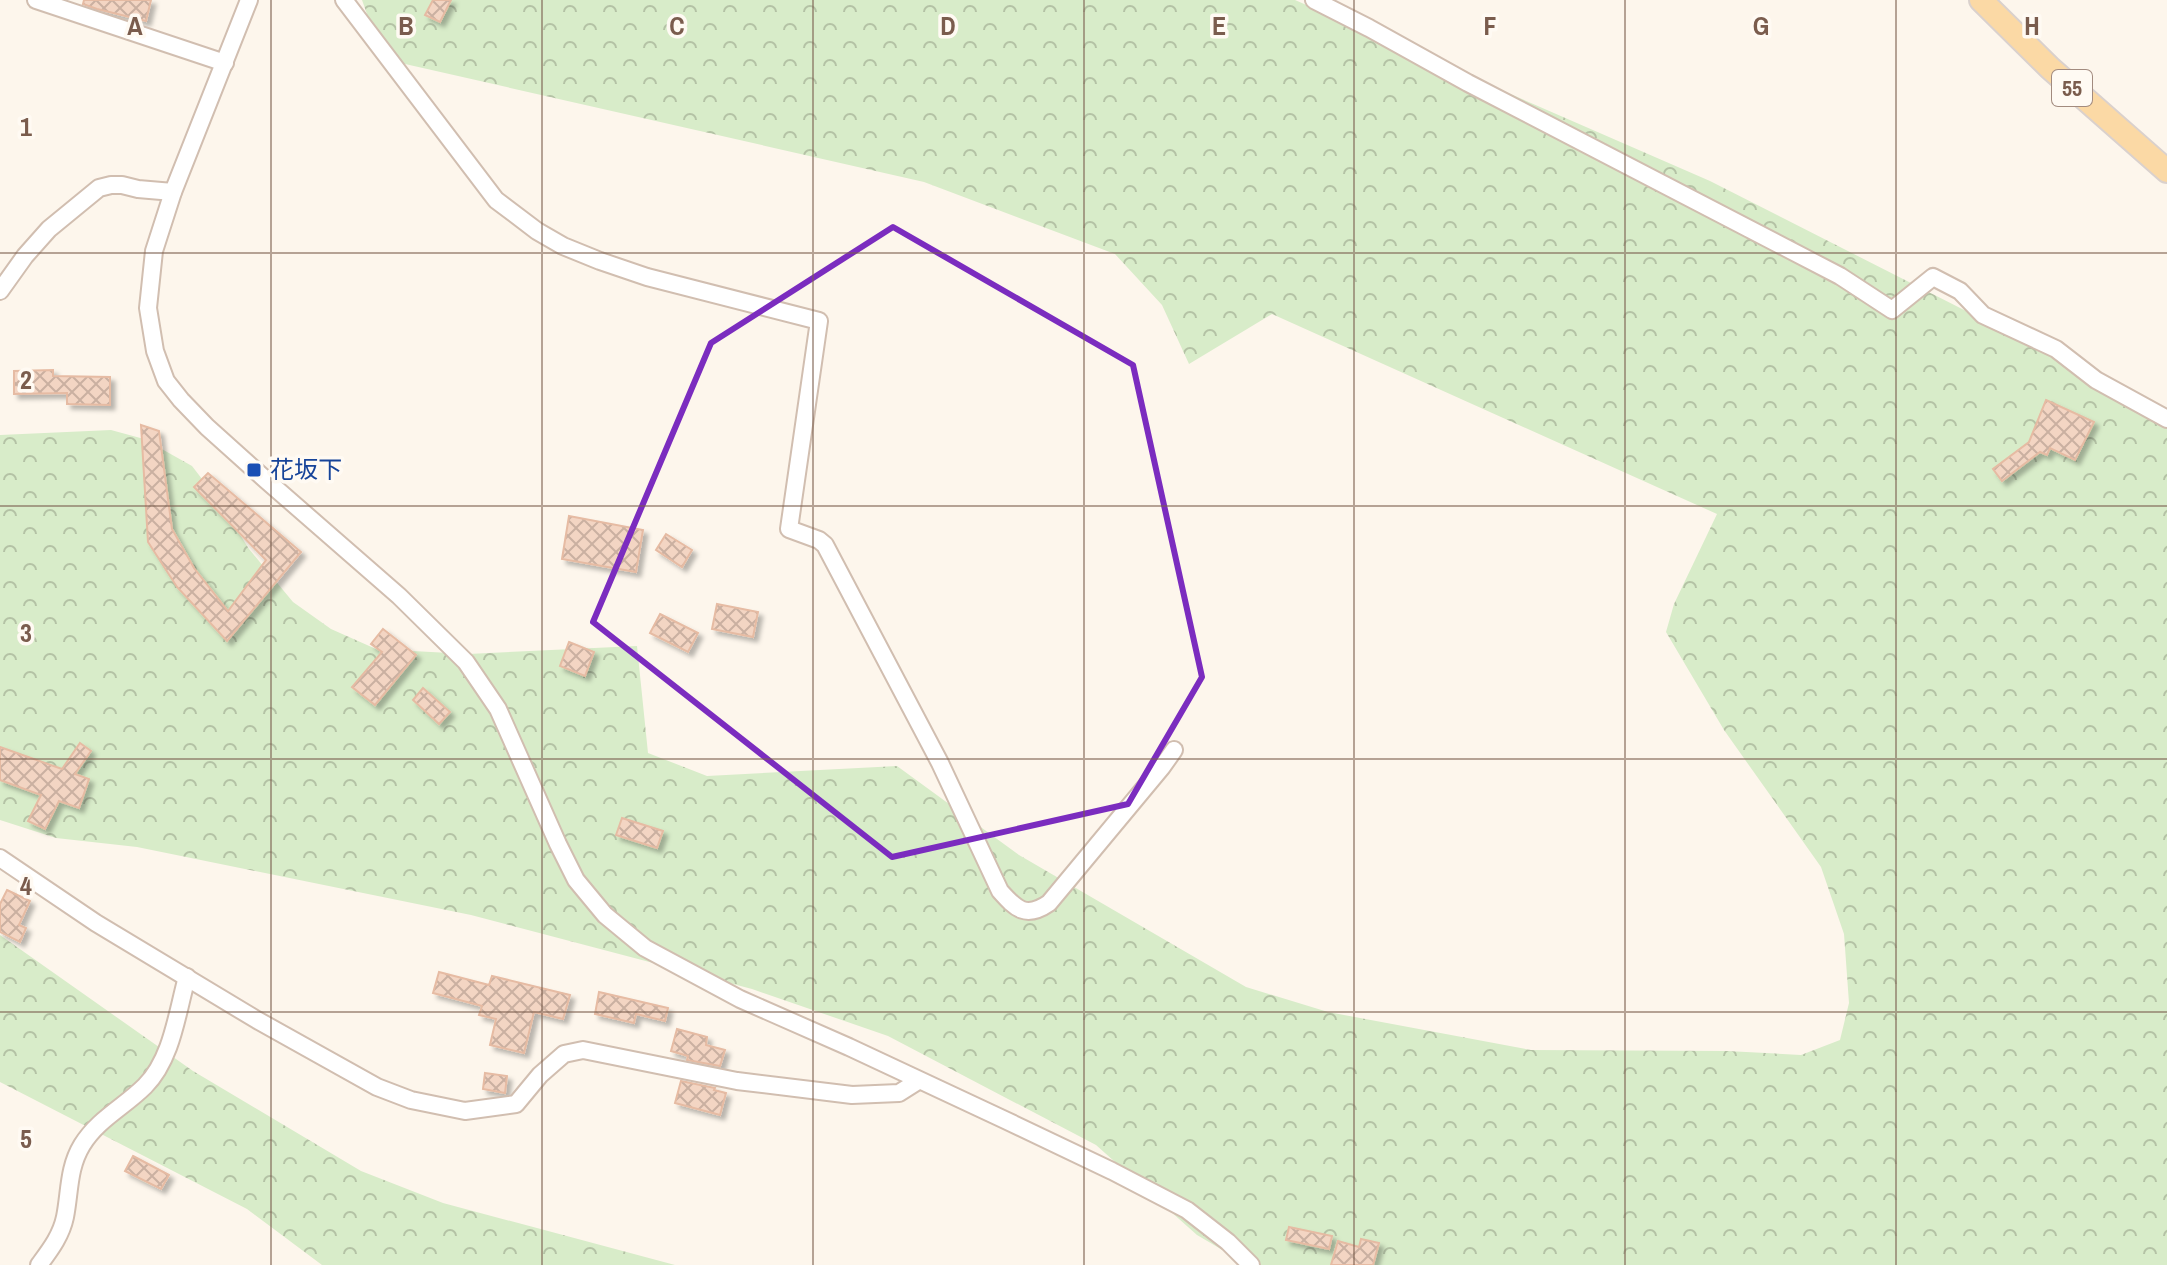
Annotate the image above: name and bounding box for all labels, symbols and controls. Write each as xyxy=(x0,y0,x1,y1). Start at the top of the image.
text: A xyxy=(127,8,143,43)
text: B xyxy=(398,8,414,43)
text: C xyxy=(669,8,685,43)
text: D xyxy=(940,8,956,43)
text: E xyxy=(1212,8,1226,43)
text: F xyxy=(1483,8,1497,43)
text: G xyxy=(1753,8,1769,43)
text: H xyxy=(2024,8,2040,43)
road number: 55 xyxy=(2052,70,2092,106)
text: 1 xyxy=(20,109,32,144)
text: 2 xyxy=(20,362,32,397)
place label: 花坂下 xyxy=(270,453,342,485)
marker: 花坂下 xyxy=(245,461,263,479)
text: 3 xyxy=(20,615,32,650)
text: 4 xyxy=(20,868,32,903)
text: 5 xyxy=(20,1121,32,1156)

